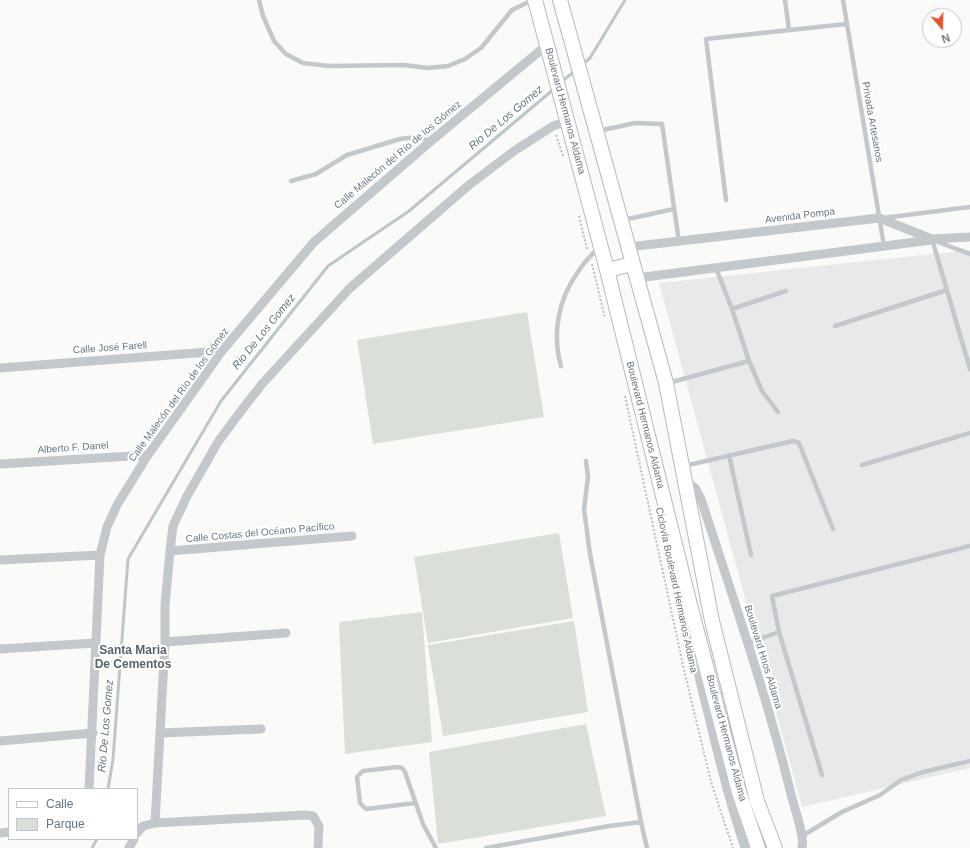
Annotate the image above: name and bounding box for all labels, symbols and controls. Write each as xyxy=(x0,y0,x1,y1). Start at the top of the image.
north arrow xyxy=(922,8,962,48)
text: N xyxy=(940,31,952,45)
street label: Boulevard Hermanos Aldama xyxy=(542,46,588,176)
street label: Privada Artesanos xyxy=(859,81,885,163)
water label: Rio De Los Gomez xyxy=(466,83,546,153)
street label: Calle Malecón del Río de los Gómez xyxy=(332,98,464,212)
street label: Avenida Pompa xyxy=(764,206,836,226)
water label: Rio De Los Gomez xyxy=(230,292,298,372)
street label: Calle Malecón del Río de los Gómez xyxy=(126,326,232,464)
street label: Calle José Farell xyxy=(72,339,148,357)
street label: Boulevard Hermanos Aldama xyxy=(623,360,667,490)
street label: Alberto F. Danel xyxy=(37,440,109,456)
street label: Ciclovía Boulevard Hermanos Aldama xyxy=(653,506,699,674)
street label: Calle Costas del Océano Pacífico xyxy=(185,521,335,545)
street label: Boulevard Hnos Aldama xyxy=(741,604,785,710)
district label: Santa Maria De Cementos xyxy=(95,644,171,672)
street label: Boulevard Hermanos Aldama xyxy=(703,673,749,803)
water label: Rio De Los Gomez xyxy=(95,679,117,773)
legend xyxy=(8,788,138,840)
text: Calle xyxy=(46,797,73,811)
text: Parque xyxy=(46,817,85,831)

